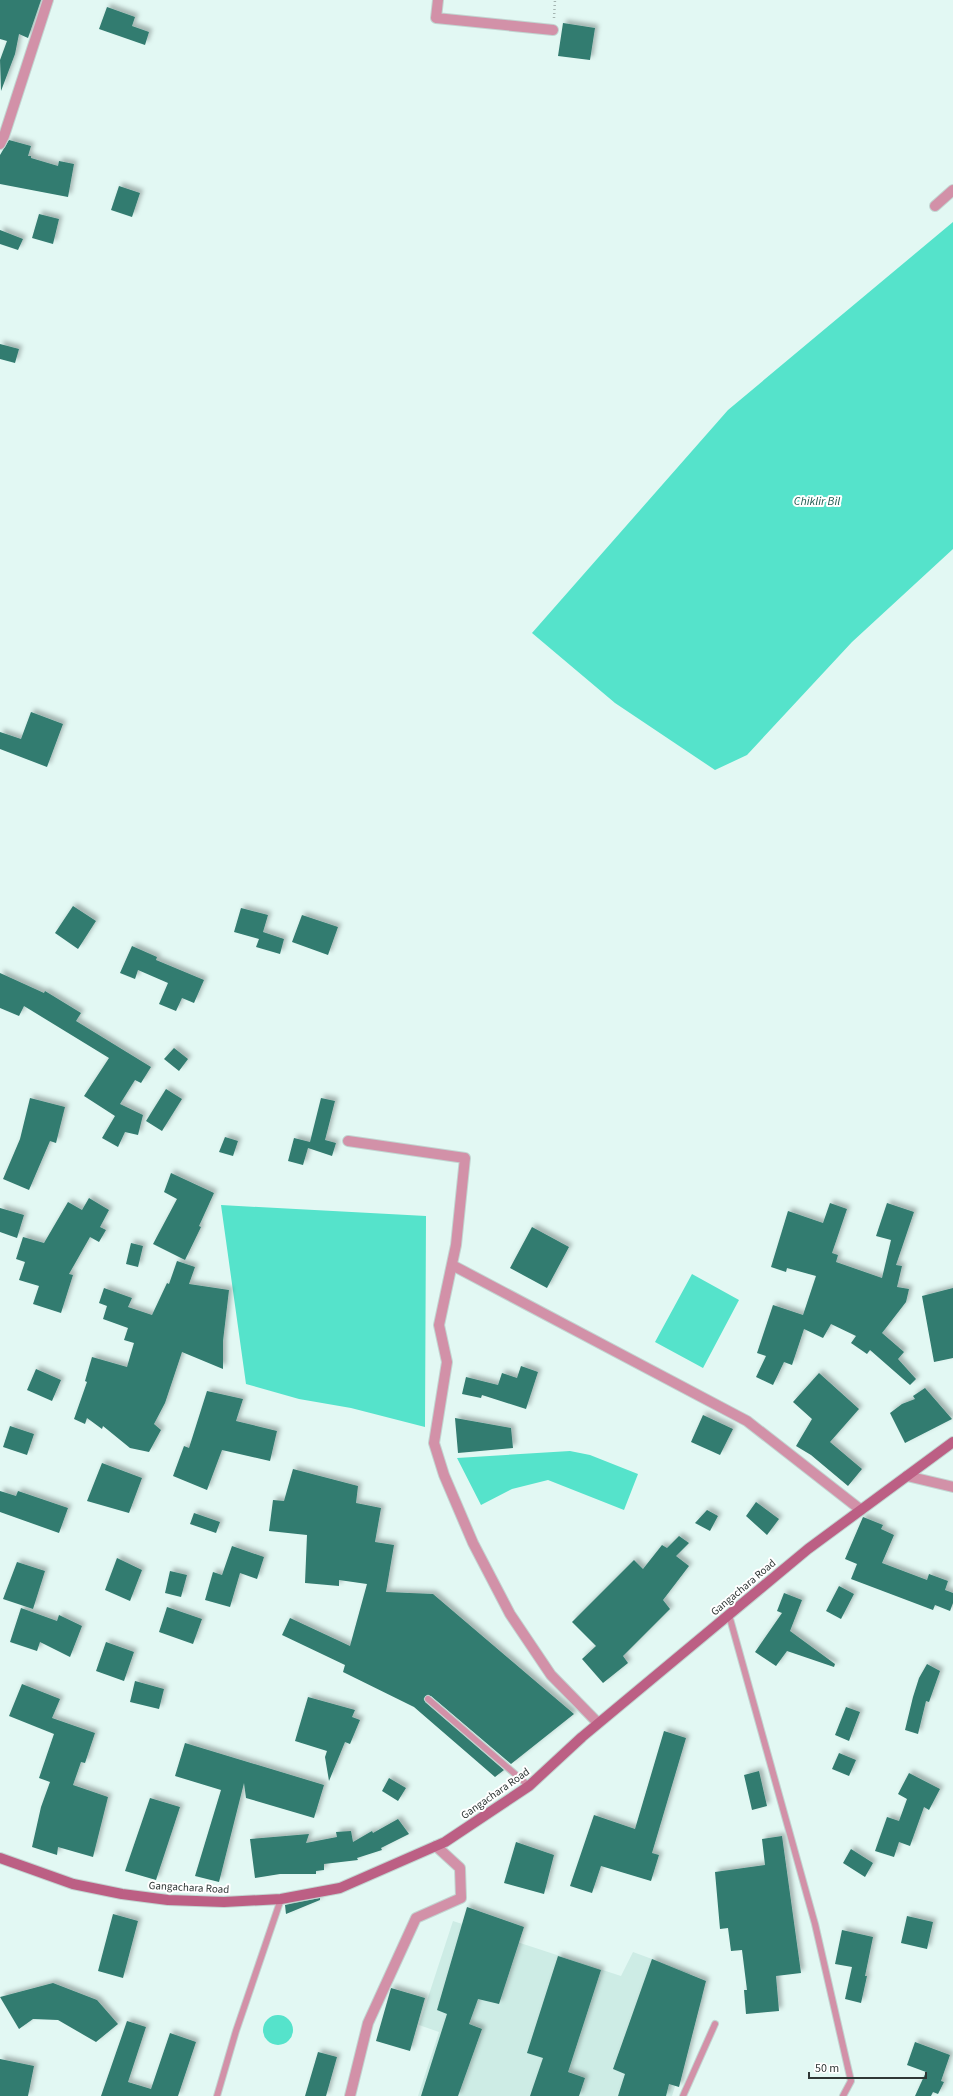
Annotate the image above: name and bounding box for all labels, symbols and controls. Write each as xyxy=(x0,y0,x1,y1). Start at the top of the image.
water label: Chiklir Bil xyxy=(794,493,840,510)
street label: Gangachara Road xyxy=(708,1556,779,1619)
street label: Gangachara Road xyxy=(458,1764,533,1823)
street label: Gangachara Road xyxy=(148,1878,230,1897)
scale bar xyxy=(809,2054,926,2080)
text: 50 m xyxy=(815,2060,839,2077)

